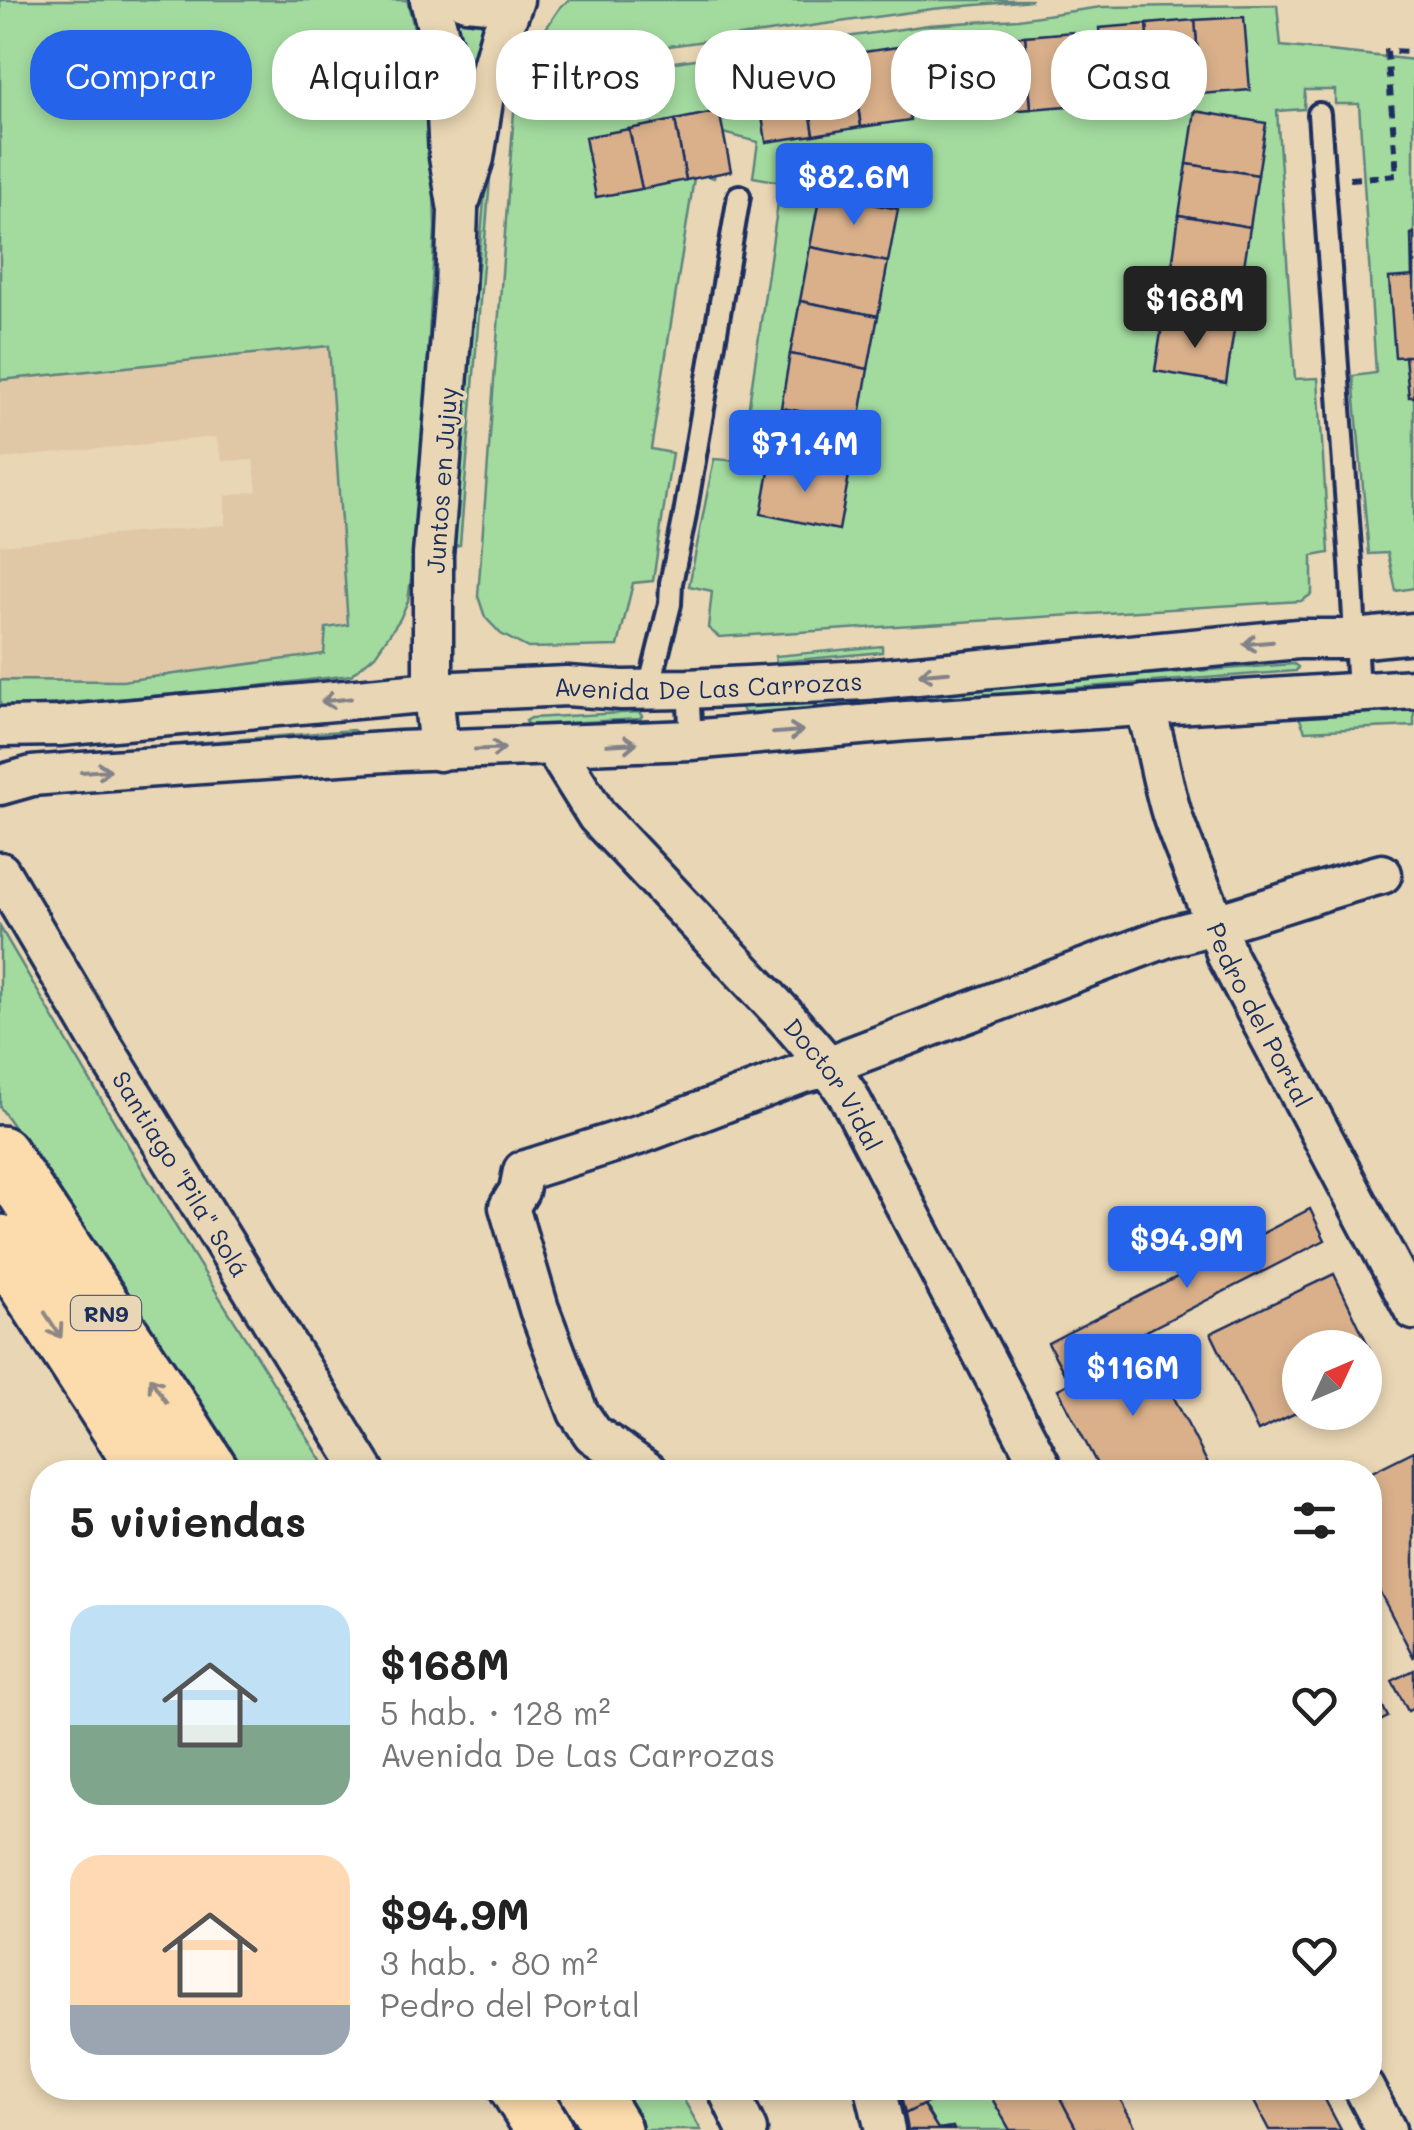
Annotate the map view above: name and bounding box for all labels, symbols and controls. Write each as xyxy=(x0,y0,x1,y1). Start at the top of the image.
chip: Comprar xyxy=(30,30,252,120)
chip: Alquilar xyxy=(272,30,476,120)
chip: Filtros xyxy=(496,30,675,120)
chip: Nuevo xyxy=(695,30,871,120)
chip: Piso xyxy=(891,30,1031,120)
chip: Casa xyxy=(1051,30,1207,120)
pin: $82.6M xyxy=(773,143,935,228)
text: $82.6M xyxy=(798,154,910,196)
pin: $168M xyxy=(1125,266,1265,351)
text: $168M xyxy=(1145,277,1245,319)
street label: Juntos en Jujuy xyxy=(419,386,464,574)
pin: $71.4M xyxy=(724,410,886,495)
text: $71.4M xyxy=(751,421,859,463)
one-way arrow xyxy=(1242,633,1274,652)
street label: Avenida De Las Carrozas xyxy=(553,664,863,706)
one-way arrow xyxy=(918,664,951,683)
one-way arrow xyxy=(320,690,353,709)
one-way arrow xyxy=(771,722,803,741)
one-way arrow xyxy=(606,734,638,753)
one-way arrow xyxy=(474,740,506,759)
one-way arrow xyxy=(80,761,112,780)
street label: Pedro del Portal xyxy=(1200,918,1320,1113)
street label: Doctor Vidal xyxy=(777,1011,890,1156)
street label: Santiago "Pila" Solá xyxy=(106,1065,257,1283)
pin: $94.9M xyxy=(1106,1206,1268,1291)
text: $94.9M xyxy=(1130,1217,1244,1259)
road number: RN9 xyxy=(71,1296,141,1330)
one-way arrow xyxy=(43,1310,63,1338)
north arrow xyxy=(1282,1330,1382,1430)
map controls xyxy=(1282,1330,1382,1430)
pin: $116M xyxy=(1063,1334,1203,1419)
text: $116M xyxy=(1086,1345,1180,1387)
one-way arrow xyxy=(148,1377,169,1405)
text: 5 viviendas xyxy=(70,1493,306,1548)
icon: filters xyxy=(1287,1493,1342,1548)
text: $168M xyxy=(380,1636,510,1691)
icon: home xyxy=(150,1645,270,1765)
icon: heart xyxy=(1287,1678,1342,1733)
text: 5 hab. · 128 m² xyxy=(380,1691,611,1733)
text: Avenida De Las Carrozas xyxy=(380,1733,775,1775)
text: $94.9M xyxy=(380,1886,530,1941)
icon: home xyxy=(150,1895,270,2015)
icon: heart xyxy=(1287,1928,1342,1983)
text: 3 hab. · 80 m² xyxy=(380,1941,598,1983)
text: Pedro del Portal xyxy=(380,1983,640,2025)

